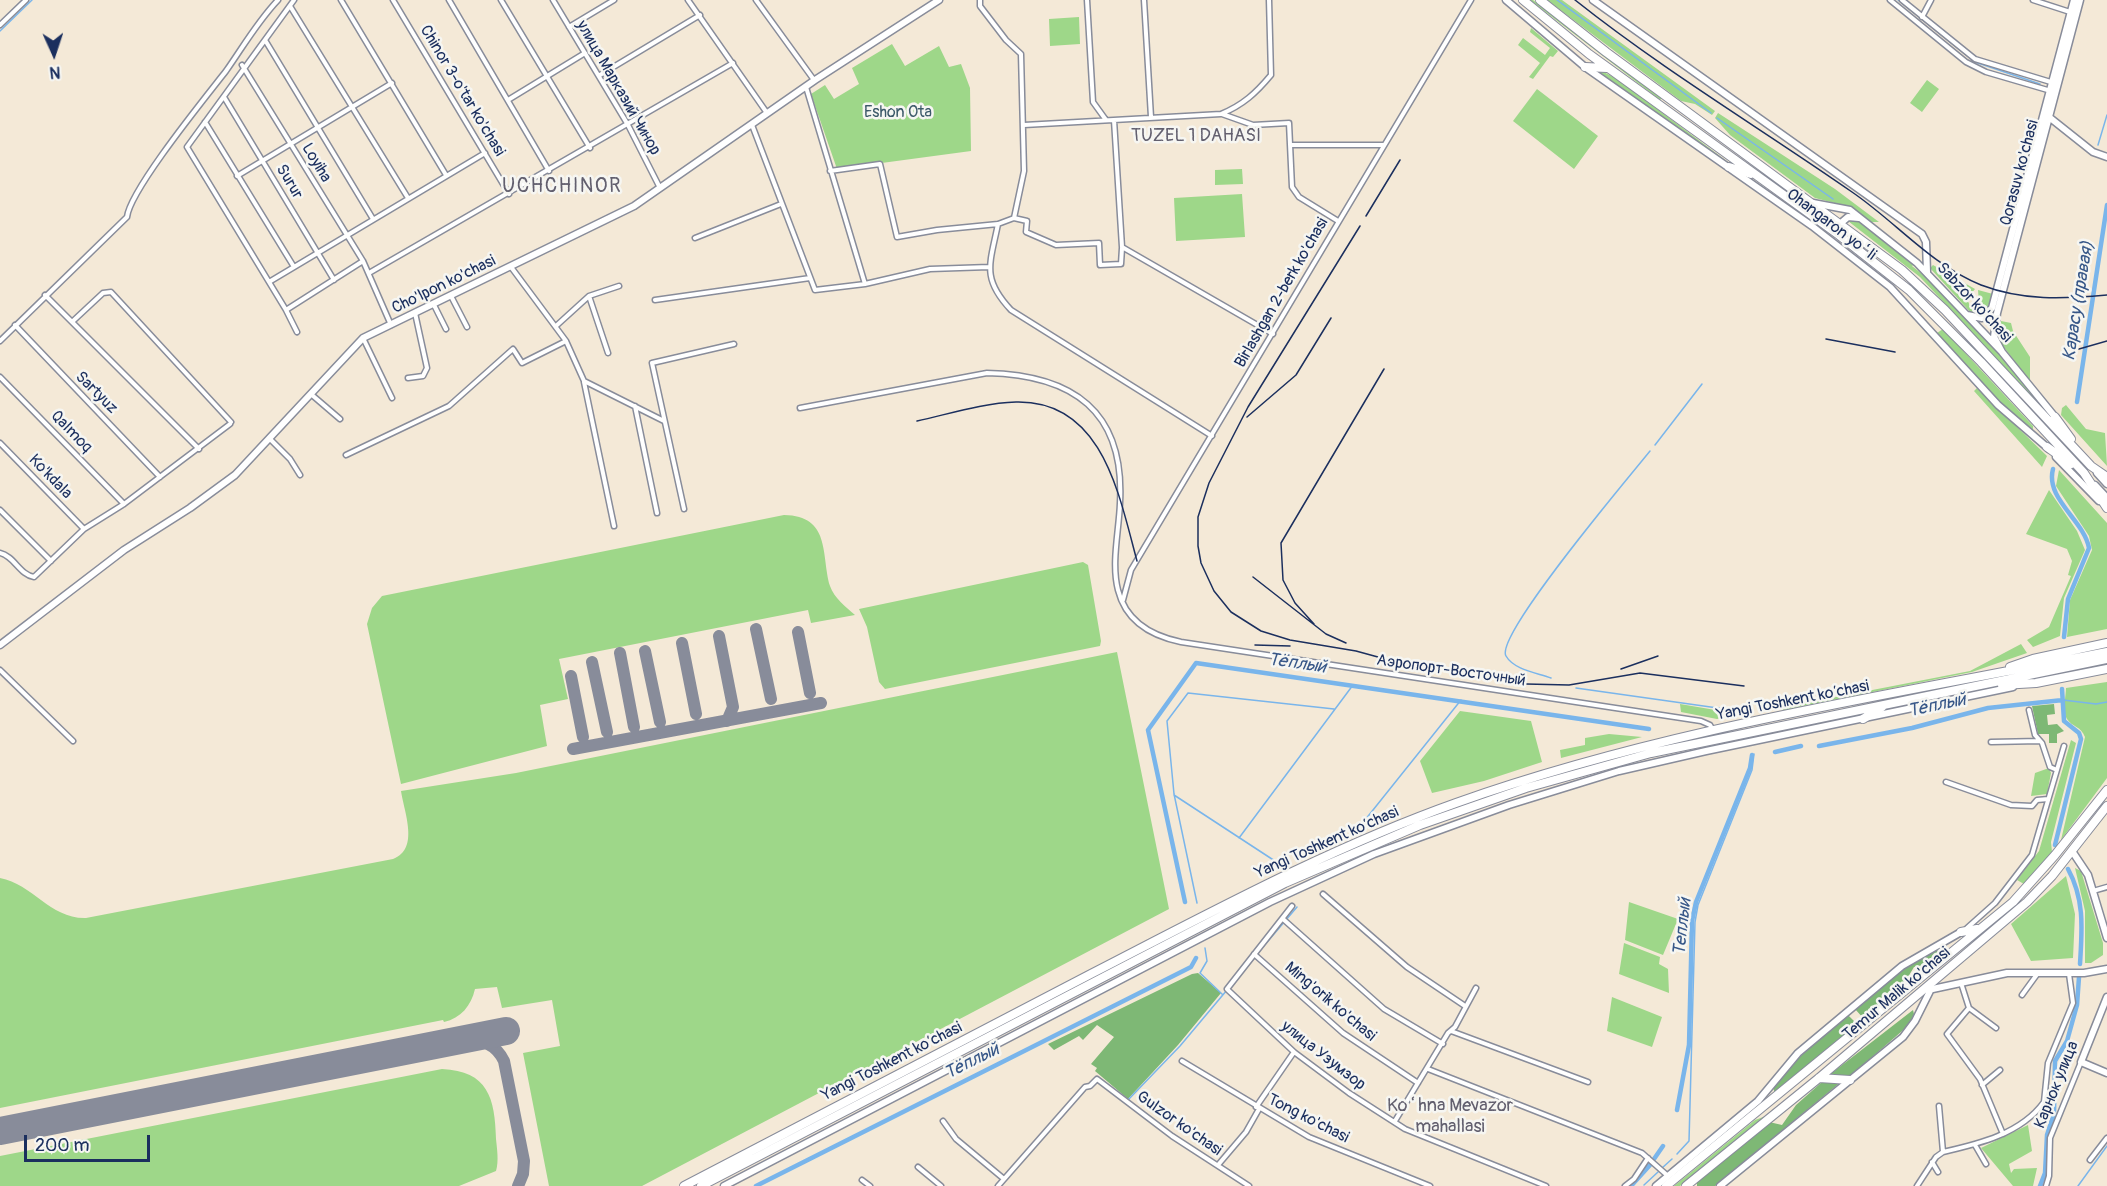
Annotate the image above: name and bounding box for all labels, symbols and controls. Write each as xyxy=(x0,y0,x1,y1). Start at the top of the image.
street label: улица Марказий Чинор xyxy=(572,17,664,159)
street label: Chinor 3-o'tar ko'chasi xyxy=(415,22,509,160)
north arrow xyxy=(24,24,84,84)
text: N xyxy=(49,62,61,82)
park label: Eshon Ota xyxy=(864,103,932,123)
street label: Qorasuv ko'chasi xyxy=(1997,118,2043,228)
district label: TUZEL 1 DAHASI xyxy=(1120,125,1272,147)
street label: Loyiha xyxy=(297,140,335,186)
street label: Surur xyxy=(271,161,307,203)
district label: UCHCHINOR xyxy=(502,175,622,199)
street label: Ohangaron yoʻli xyxy=(1782,185,1880,265)
street label: Birlashgan 2-berk ko'chasi xyxy=(1231,215,1333,371)
water label: Карасу (правая) xyxy=(2059,240,2099,362)
street label: Cho'lpon ko'chasi xyxy=(389,252,499,318)
street label: Sabzor ko'chasi xyxy=(1932,259,2016,347)
street label: Sartyuz xyxy=(71,368,121,418)
street label: Qalmoq xyxy=(46,407,96,457)
street label: Ko'kdala xyxy=(24,451,76,503)
water label: Тёплый xyxy=(1267,649,1327,679)
street label: Аэропорт-Восточный xyxy=(1375,651,1527,691)
street label: Yangi Toshkent ko‘chasi xyxy=(1715,677,1871,725)
water label: Тёплый xyxy=(1906,689,1968,723)
street label: Yangi Toshkent ko‘chasi xyxy=(1252,803,1402,883)
water label: Теплый xyxy=(1669,897,1697,957)
street label: Temur Malik ko'chasi xyxy=(1839,943,1955,1045)
street label: Ming'orik ko'chasi xyxy=(1280,958,1380,1046)
street label: улица Узумзор xyxy=(1277,1017,1369,1095)
street label: Yangi Toshkent ko‘chasi xyxy=(819,1018,965,1106)
water label: Тёплый xyxy=(941,1039,1003,1085)
street label: Карнок улица xyxy=(2031,1039,2083,1131)
street label: Gulzor ko'chasi xyxy=(1133,1087,1225,1161)
street label: Tong ko'chasi xyxy=(1264,1090,1352,1148)
district label: Koʻhna Mevazor mahallasi xyxy=(1387,1095,1513,1138)
scale bar xyxy=(27,1123,153,1161)
text: 200 m xyxy=(35,1134,90,1157)

